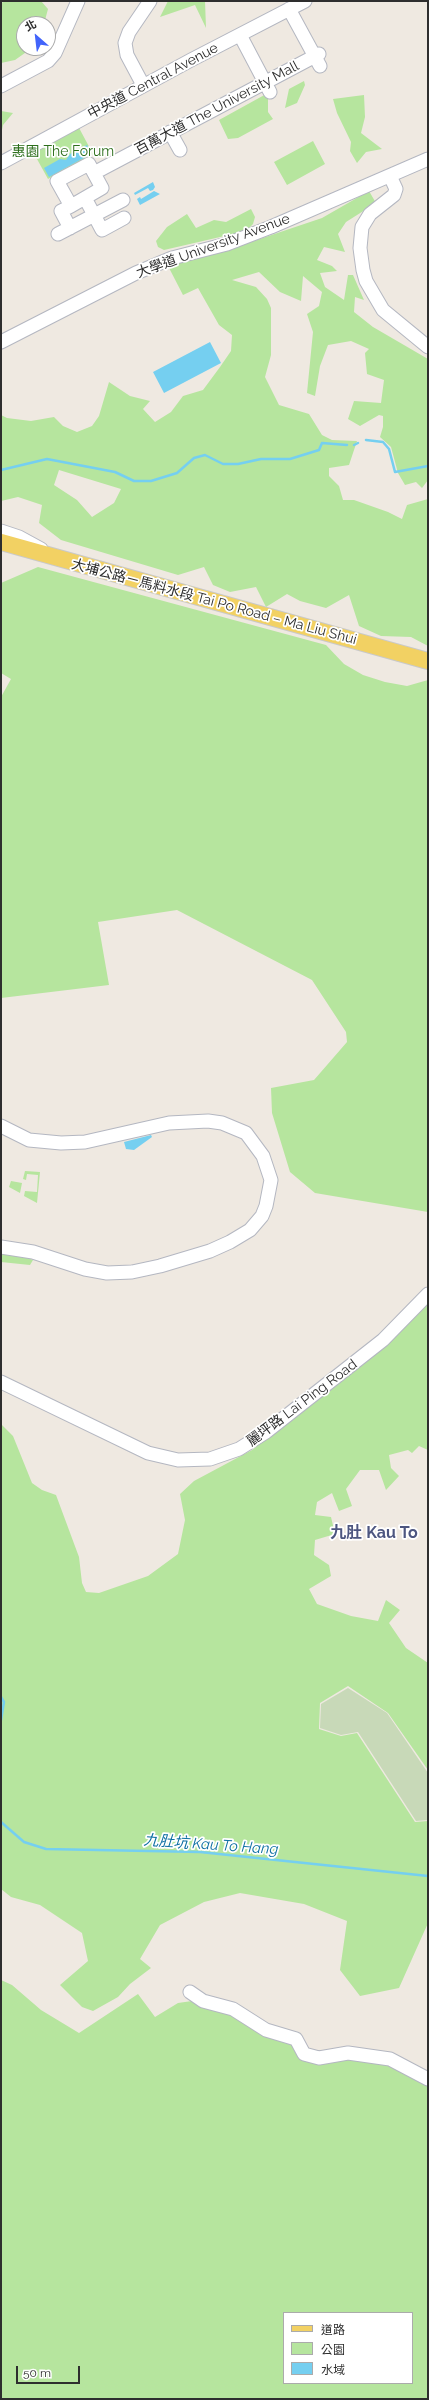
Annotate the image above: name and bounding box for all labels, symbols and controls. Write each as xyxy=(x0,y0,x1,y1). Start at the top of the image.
north arrow xyxy=(16,16,56,56)
text: 北 xyxy=(23,18,39,34)
street label: 中央道 Central Avenue xyxy=(85,40,221,122)
street label: 百萬大道 The University Mall xyxy=(132,58,302,158)
park label: 惠園 The Forum xyxy=(12,144,114,160)
street label: 大學道 University Avenue xyxy=(134,210,292,282)
street label: 大埔公路－馬料水段 Tai Po Road – Ma Liu Shui xyxy=(70,556,358,648)
street label: 麗坪路 Lai Ping Road xyxy=(244,1356,360,1450)
district label: 九肚 Kau To xyxy=(330,1523,418,1543)
water label: 九肚坑 Kau To Hang xyxy=(143,1831,279,1859)
legend xyxy=(283,2312,413,2384)
text: 道路 xyxy=(321,2323,345,2337)
text: 公園 xyxy=(321,2343,345,2357)
scale bar xyxy=(18,2358,82,2384)
text: 水域 xyxy=(321,2363,345,2377)
text: 50 m xyxy=(23,2366,51,2380)

